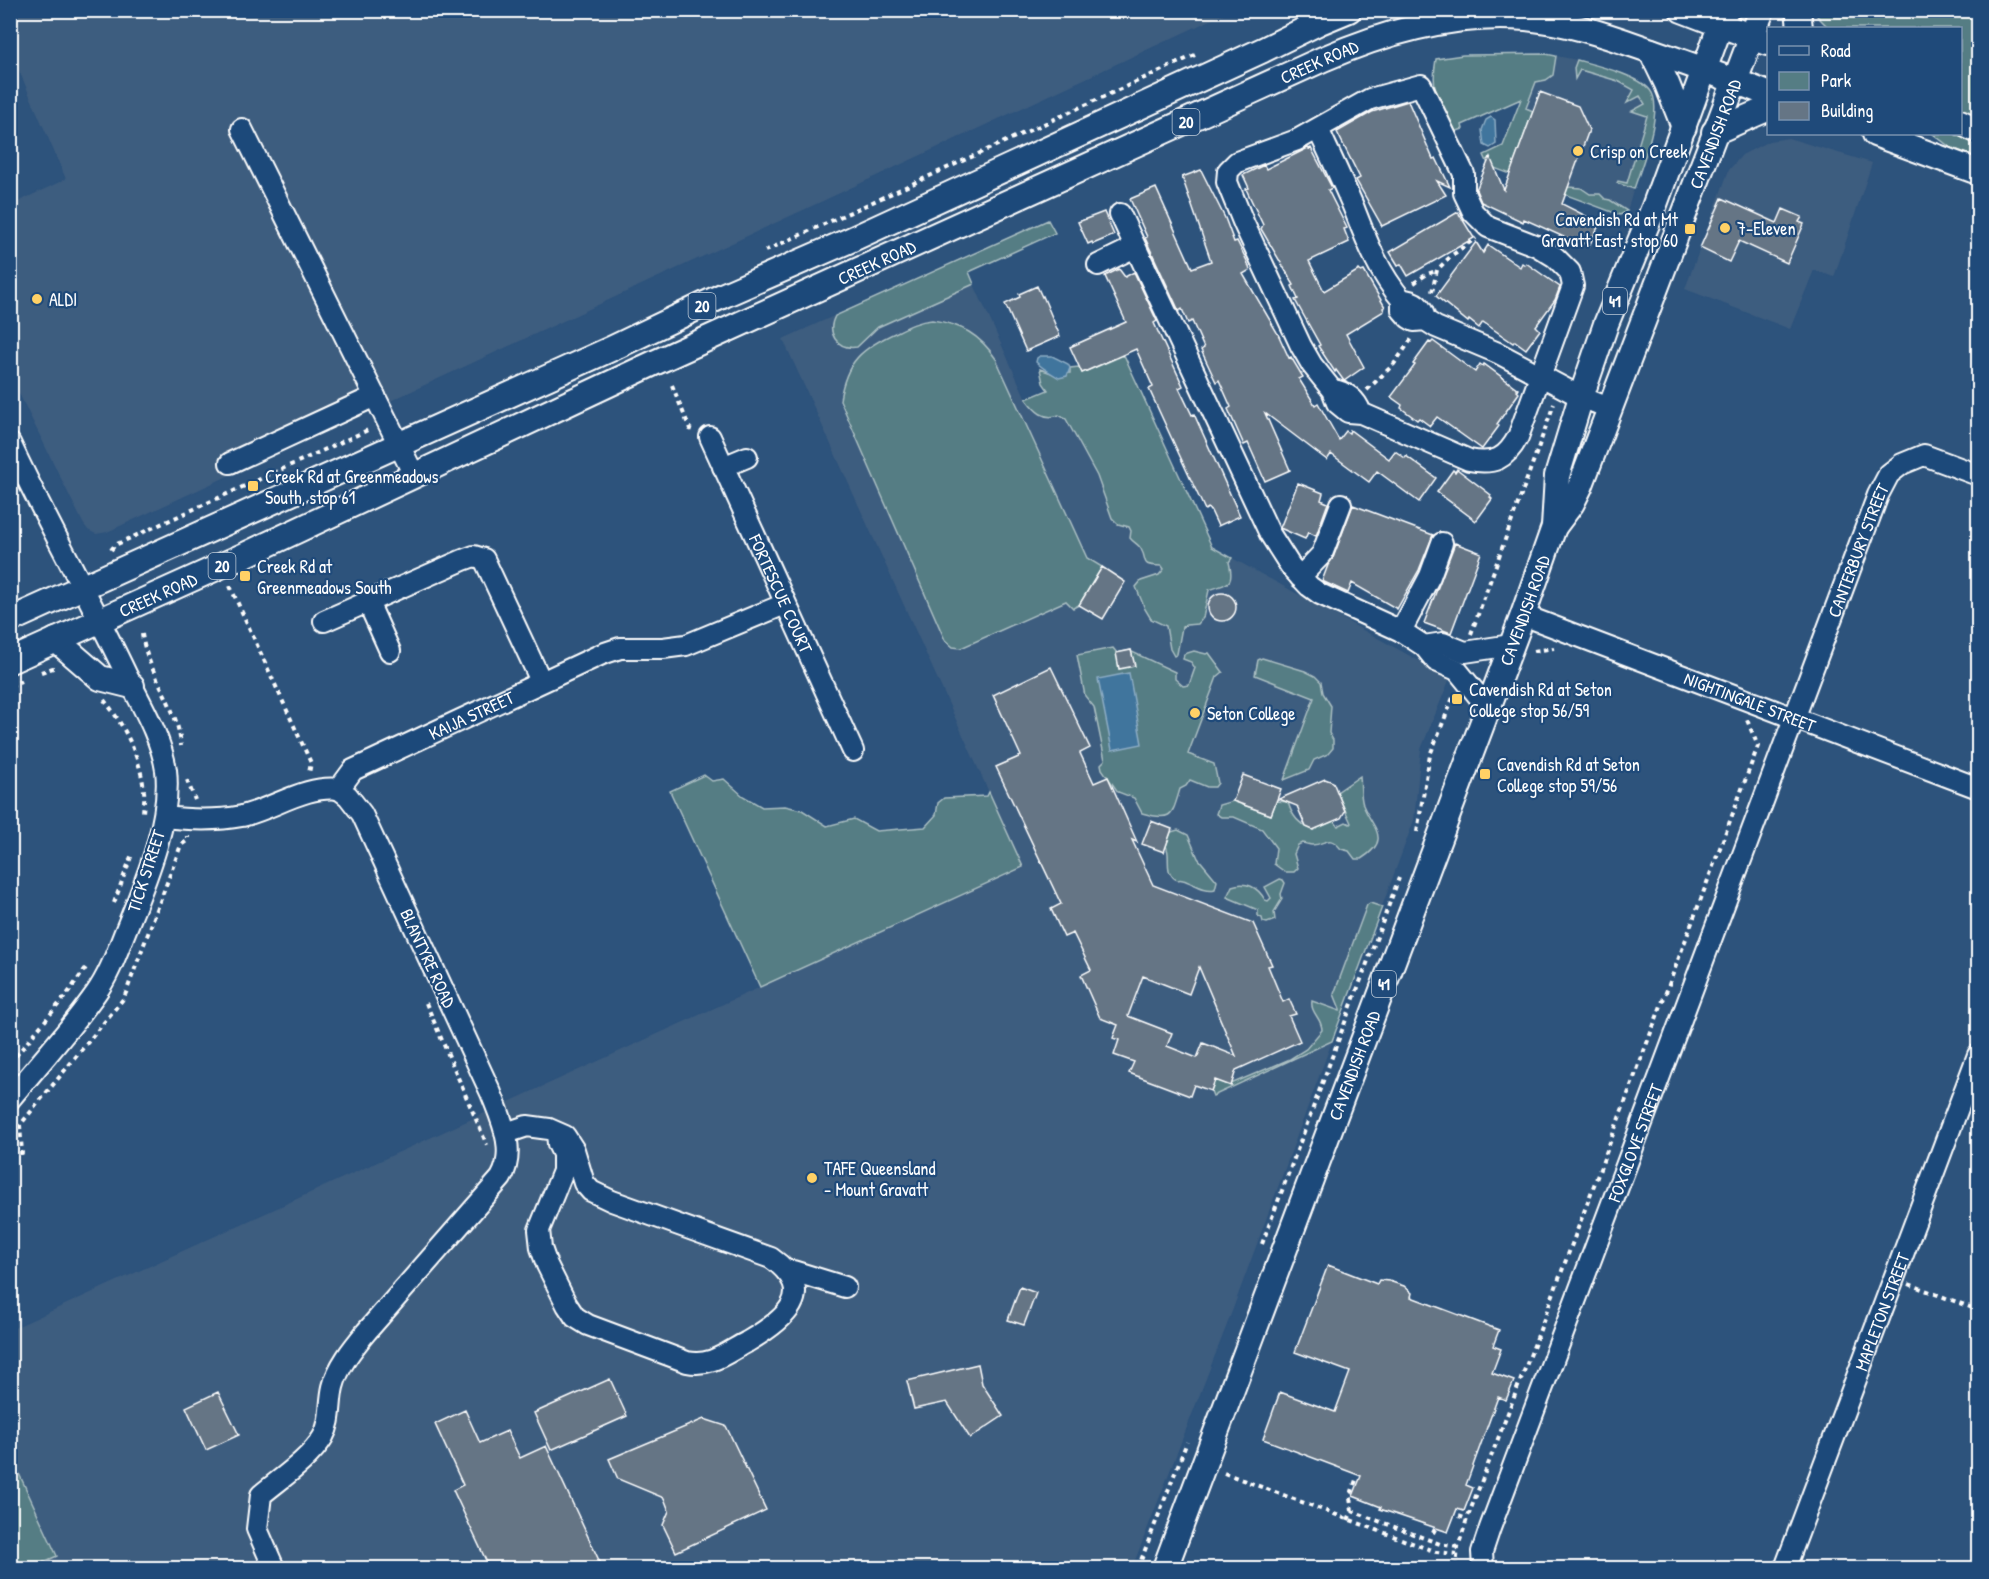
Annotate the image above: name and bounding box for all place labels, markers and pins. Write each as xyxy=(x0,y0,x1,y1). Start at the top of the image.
place label: Crisp on Creek xyxy=(1590,139,1688,164)
marker: Crisp on Creek xyxy=(1571,144,1585,158)
place label: Cavendish Rd at Mt Gravatt East, stop 60 xyxy=(1541,207,1679,253)
place label: 7-Eleven xyxy=(1737,216,1796,241)
marker: 7-Eleven xyxy=(1718,221,1732,235)
marker: Cavendish Rd at Mt Gravatt East, stop 60 xyxy=(1683,222,1697,236)
place label: ALDI xyxy=(49,287,77,312)
marker: ALDI xyxy=(30,292,44,306)
place label: Creek Rd at Greenmeadows South, stop 61 xyxy=(265,464,439,510)
marker: Creek Rd at Greenmeadows South, stop 61 xyxy=(246,479,260,493)
place label: Creek Rd at Greenmeadows South xyxy=(257,554,392,600)
marker: Creek Rd at Greenmeadows South xyxy=(238,569,252,583)
place label: Cavendish Rd at Seton College stop 56/59 xyxy=(1469,677,1612,723)
marker: Cavendish Rd at Seton College stop 56/59 xyxy=(1450,692,1464,706)
place label: Seton College xyxy=(1207,701,1295,726)
marker: Seton College xyxy=(1188,706,1202,720)
place label: Cavendish Rd at Seton College stop 59/56 xyxy=(1497,752,1640,798)
marker: Cavendish Rd at Seton College stop 59/56 xyxy=(1478,767,1492,781)
place label: TAFE Queensland - Mount Gravatt xyxy=(824,1156,935,1202)
marker: TAFE Queensland - Mount Gravatt xyxy=(805,1171,819,1185)

